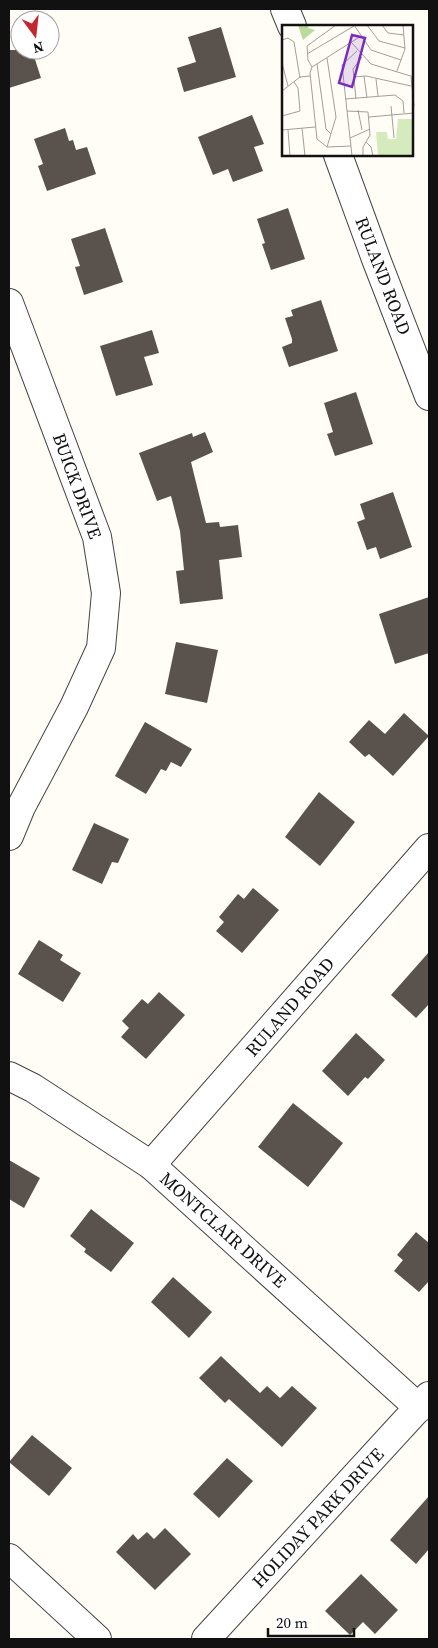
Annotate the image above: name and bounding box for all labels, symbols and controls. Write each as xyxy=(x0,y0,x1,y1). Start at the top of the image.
north arrow xyxy=(10,10,60,60)
inset map xyxy=(282,25,413,156)
text: N xyxy=(31,37,46,59)
street label: RULAND ROAD xyxy=(350,213,417,338)
street label: BUICK DRIVE xyxy=(47,429,108,542)
street label: RULAND ROAD xyxy=(239,952,340,1062)
street label: MONTCLAIR DRIVE xyxy=(155,1166,292,1293)
street label: HOLIDAY PARK DRIVE xyxy=(246,1442,389,1593)
scale bar xyxy=(268,1606,354,1638)
text: 20 m xyxy=(276,1612,308,1633)

